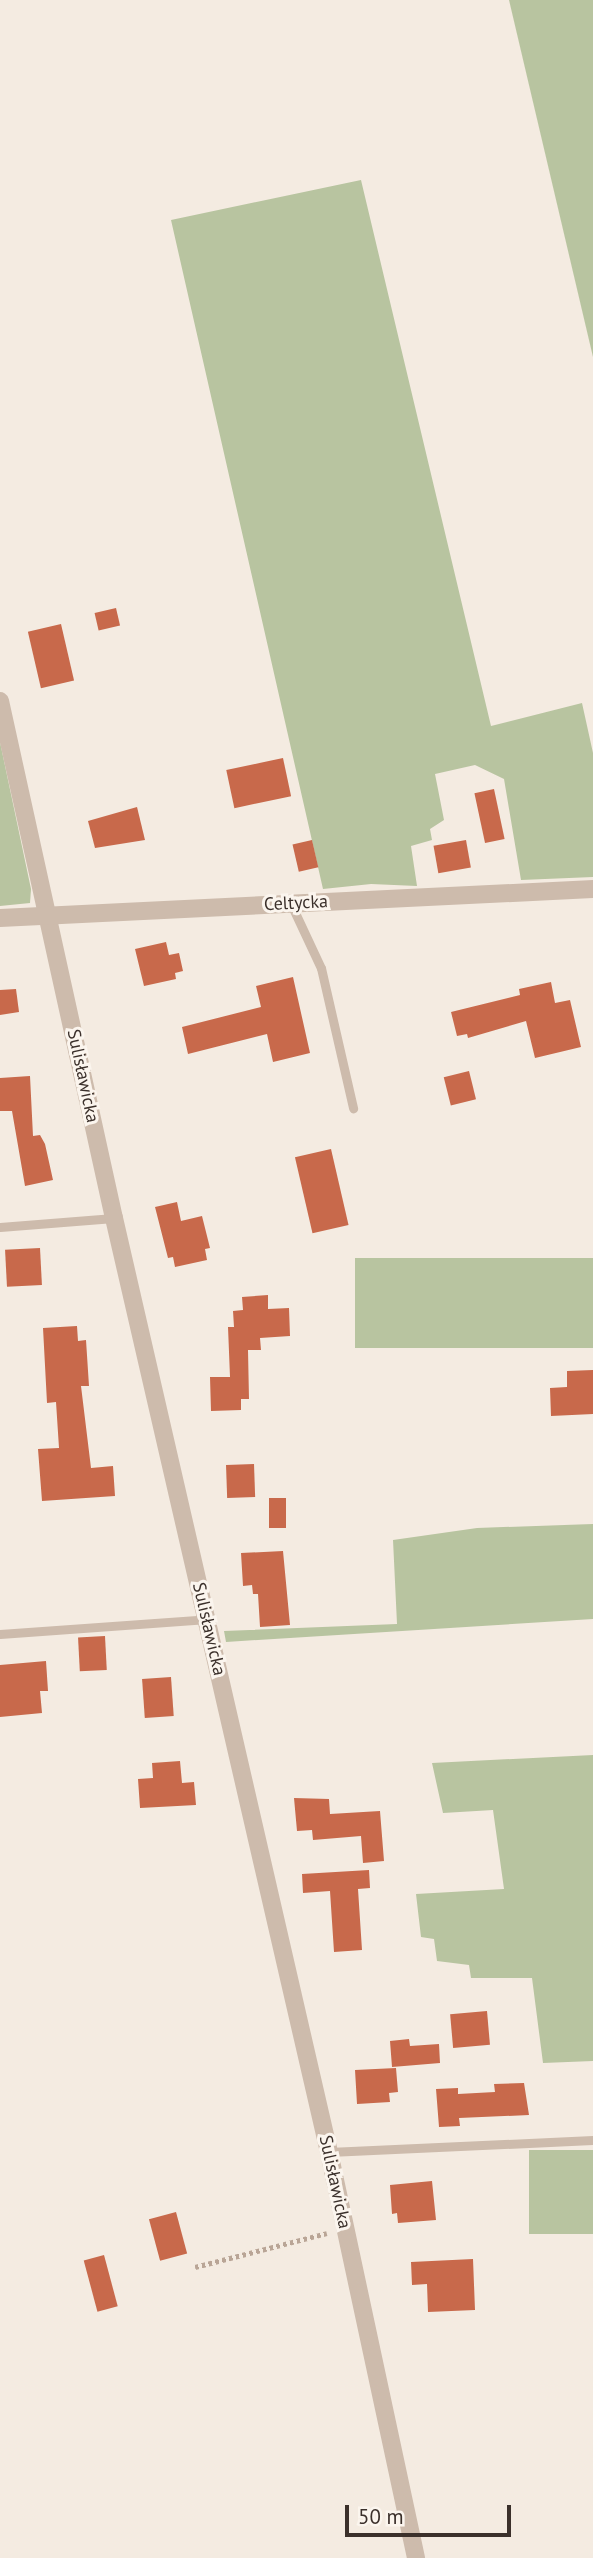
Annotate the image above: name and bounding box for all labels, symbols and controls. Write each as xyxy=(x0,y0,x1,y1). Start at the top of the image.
street label: Celtycka xyxy=(263,891,329,915)
street label: Sulisławicka xyxy=(63,1027,103,1125)
street label: Sulisławicka xyxy=(188,1580,230,1678)
street label: Sulisławicka xyxy=(315,2133,355,2231)
scale bar xyxy=(348,2492,514,2536)
text: 50 m xyxy=(358,2503,404,2530)

